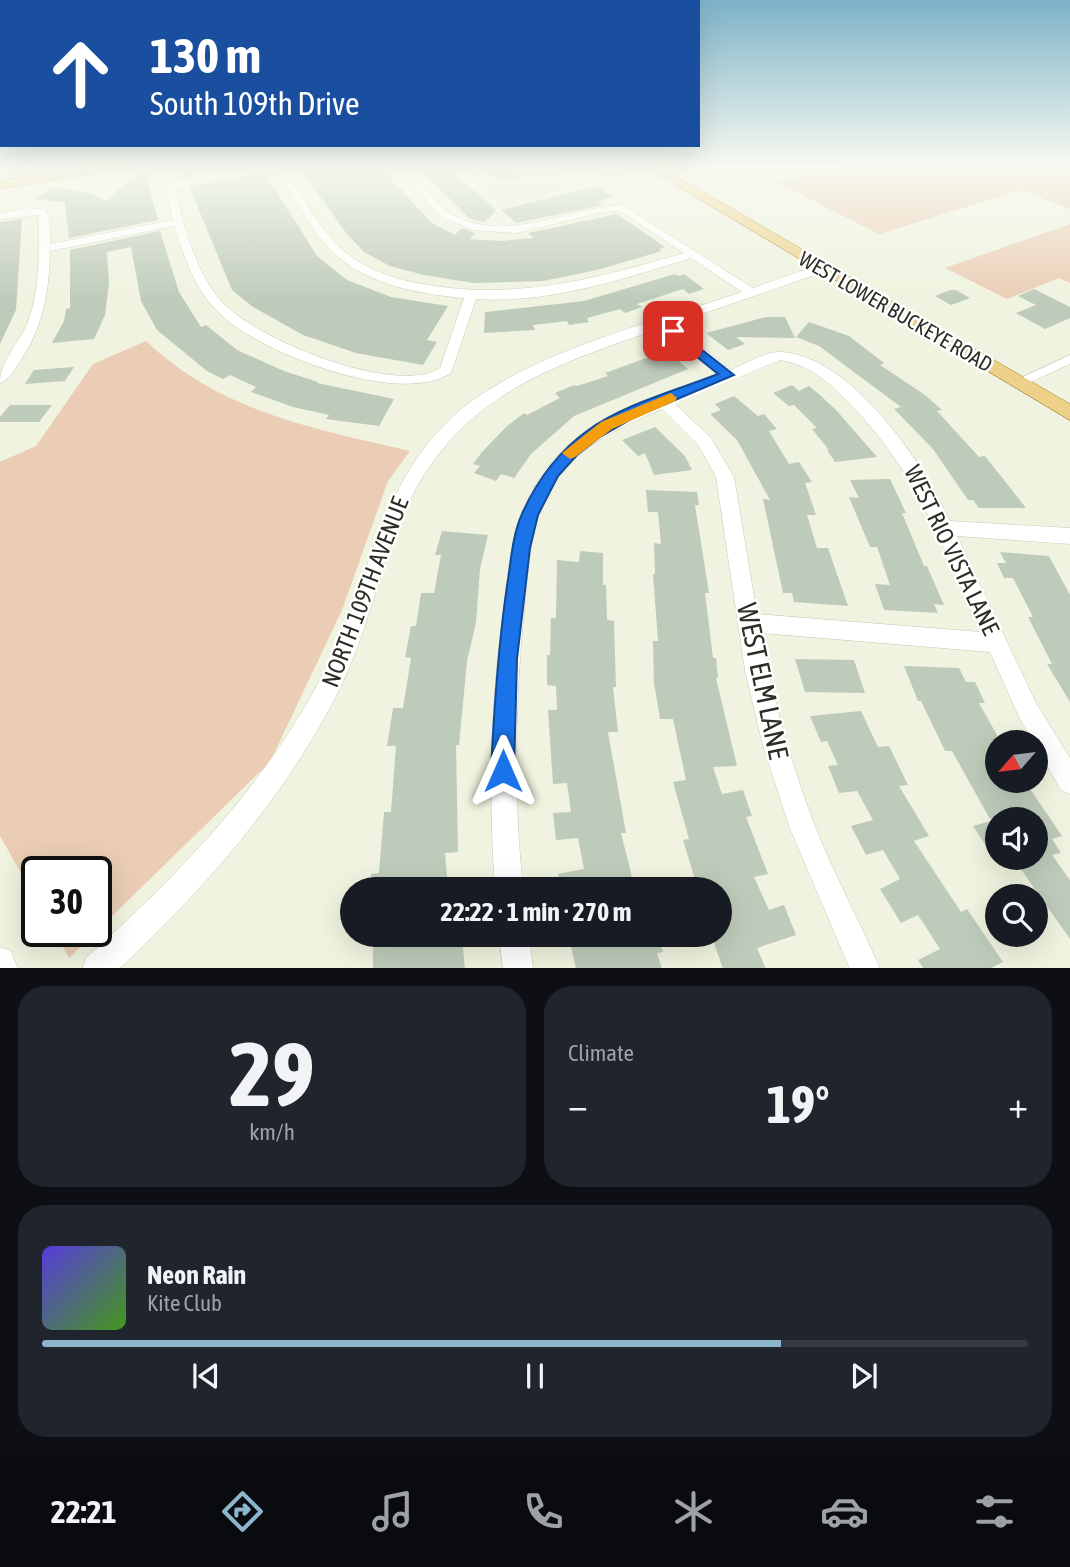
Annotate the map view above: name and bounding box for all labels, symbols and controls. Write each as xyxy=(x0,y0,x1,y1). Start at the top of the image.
text: 130 m xyxy=(150,27,261,83)
icon: ahead xyxy=(35,28,126,119)
text: South 109th Drive xyxy=(150,85,359,122)
street label: WEST LOWER BUCKEYE ROAD xyxy=(795,246,997,376)
pin xyxy=(643,301,703,361)
icon: arrive xyxy=(654,312,692,350)
street label: WEST RIO VISTA LANE xyxy=(899,461,1005,639)
street label: NORTH 109TH AVENUE xyxy=(316,493,414,691)
street label: WEST ELM LANE xyxy=(731,600,795,762)
north arrow xyxy=(985,730,1048,793)
map controls xyxy=(985,730,1048,947)
position arrow xyxy=(466,734,540,808)
button: sound xyxy=(985,807,1048,870)
speed limit sign: 30 xyxy=(21,856,112,947)
button: search xyxy=(985,884,1048,947)
text: 22:22 · 1 min · 270 m xyxy=(441,897,631,927)
text: 29 xyxy=(229,1021,315,1125)
text: Climate xyxy=(568,1040,634,1066)
text: 19° xyxy=(766,1074,830,1134)
text: − xyxy=(568,1083,588,1126)
text: + xyxy=(1008,1083,1028,1126)
text: km/h xyxy=(249,1119,295,1145)
text: Neon Rain xyxy=(147,1260,246,1290)
text: Kite Club xyxy=(147,1290,222,1316)
icon: previous xyxy=(187,1357,225,1395)
icon: pause xyxy=(516,1357,554,1395)
icon: next xyxy=(845,1357,883,1395)
icon: directions xyxy=(218,1487,267,1536)
icon: music xyxy=(368,1487,417,1536)
icon: phone xyxy=(519,1487,568,1536)
icon: climate xyxy=(669,1487,718,1536)
icon: car xyxy=(820,1487,869,1536)
icon: filters xyxy=(970,1487,1019,1536)
text: 22:21 xyxy=(51,1493,117,1530)

